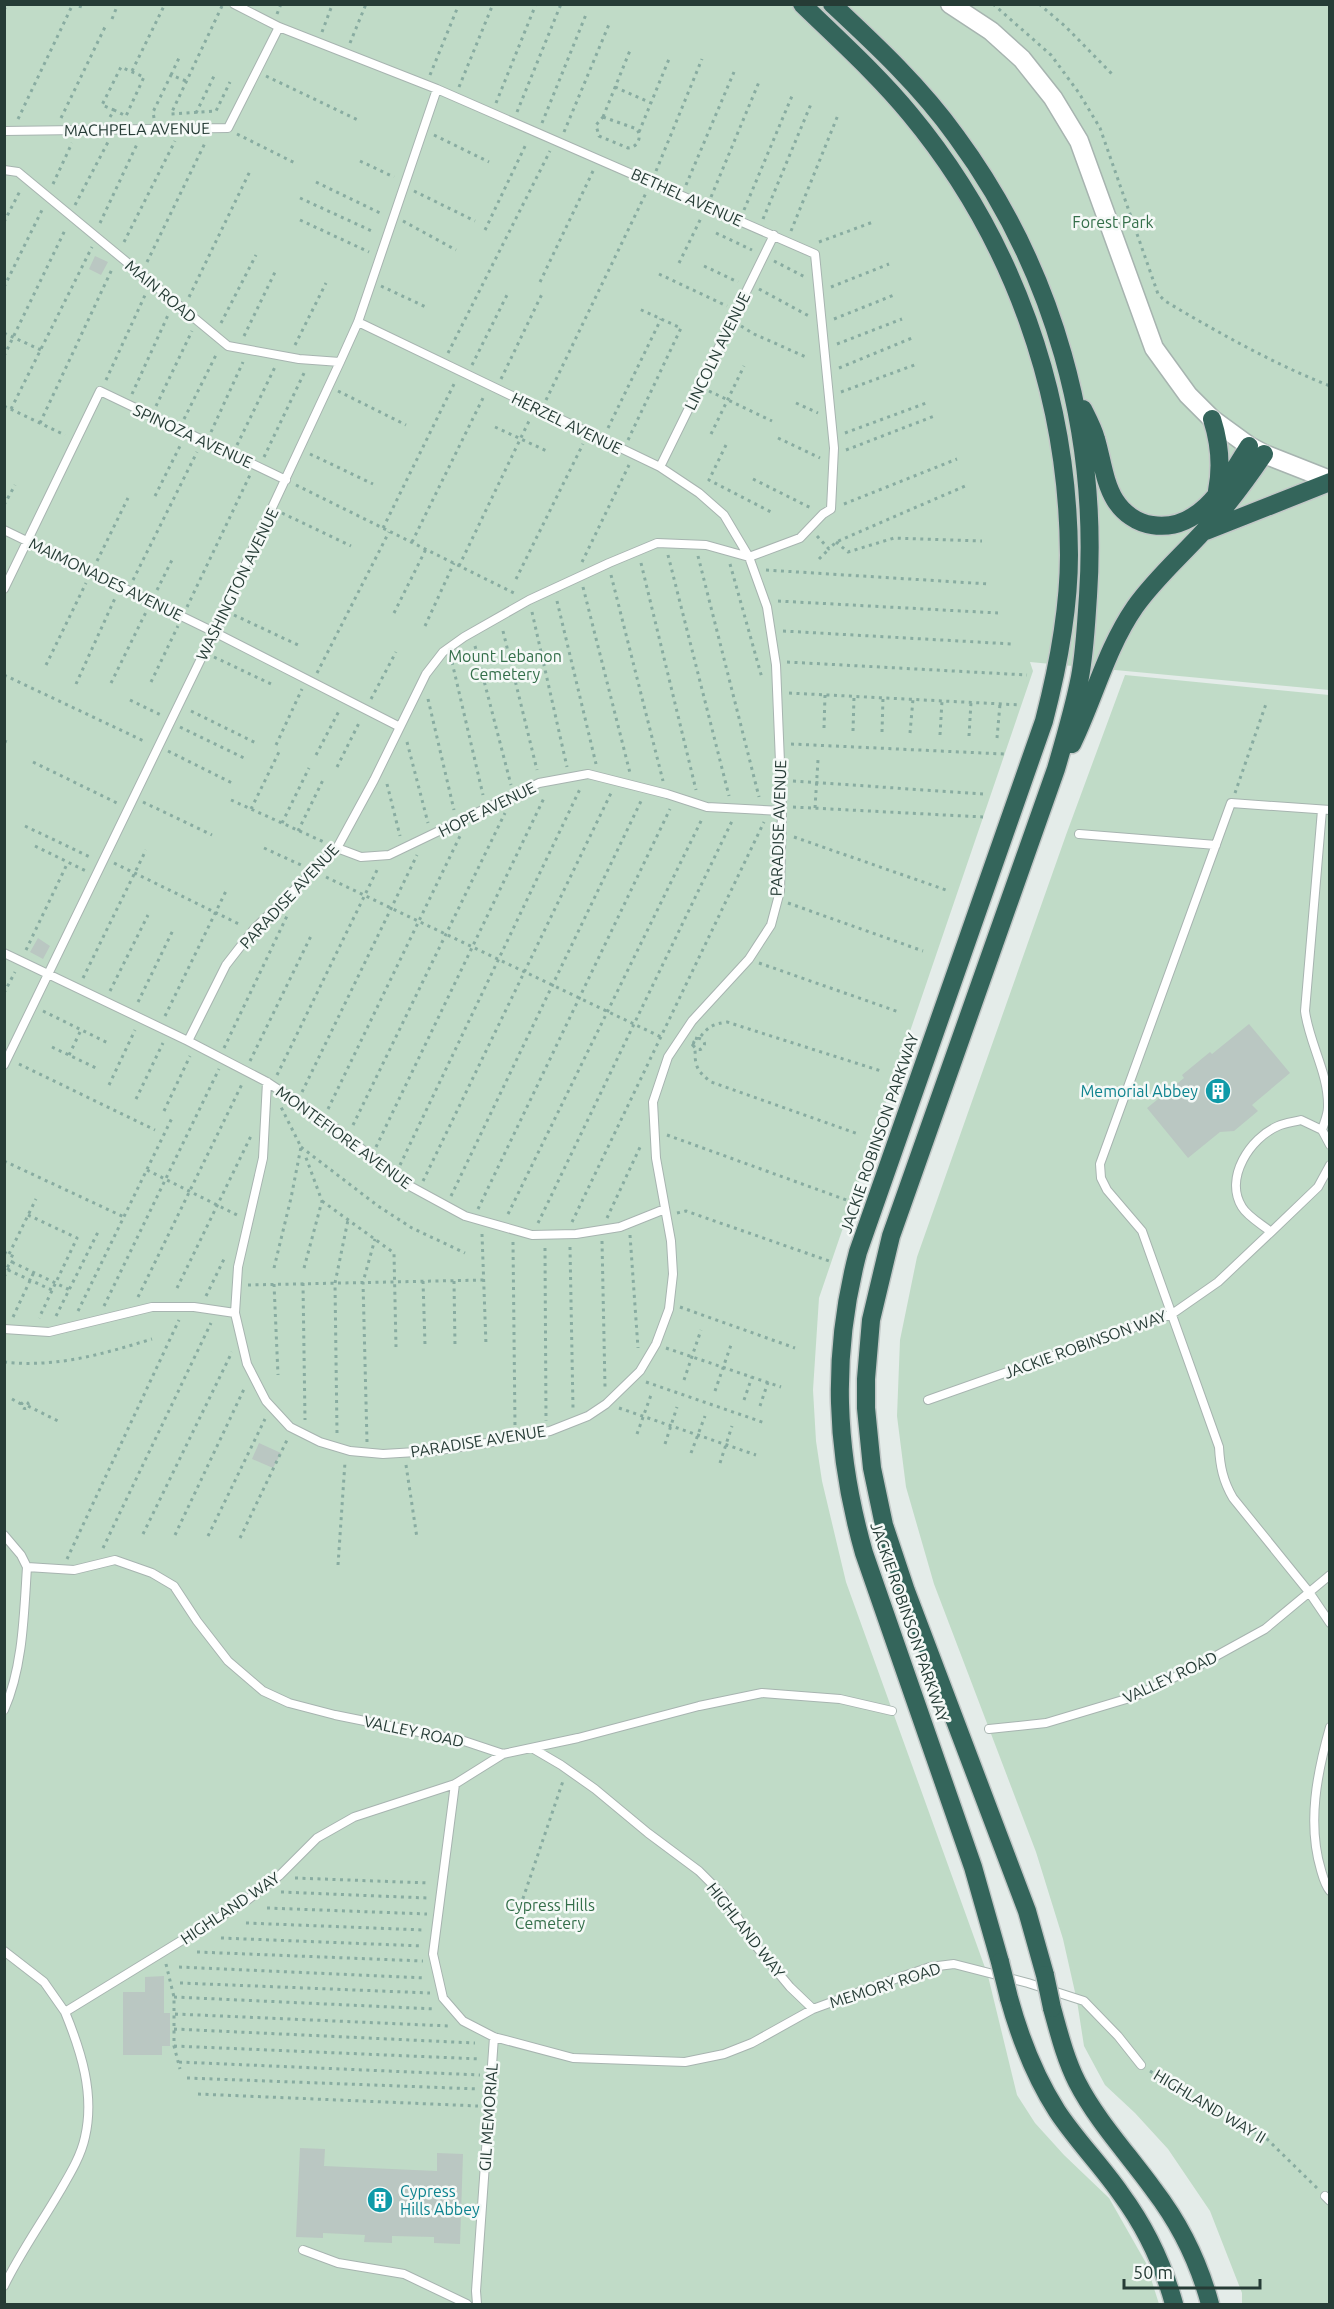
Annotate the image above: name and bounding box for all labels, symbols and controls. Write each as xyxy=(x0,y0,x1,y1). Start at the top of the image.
street label: MACHPELA AVENUE xyxy=(64,119,210,139)
street label: BETHEL AVENUE xyxy=(629,164,745,230)
park label: Forest Park xyxy=(1072,213,1154,231)
street label: MAIN ROAD xyxy=(122,256,200,326)
street label: LINCOLN AVENUE xyxy=(681,289,753,413)
street label: HERZEL AVENUE xyxy=(509,389,625,457)
street label: SPINOZA AVENUE xyxy=(131,401,255,471)
street label: WASHINGTON AVENUE xyxy=(192,505,282,663)
street label: MAIMONADES AVENUE xyxy=(26,534,186,624)
park label: Mount Lebanon Cemetery xyxy=(448,647,562,683)
street label: PARADISE AVENUE xyxy=(767,759,789,897)
street label: HOPE AVENUE xyxy=(436,778,539,840)
street label: PARADISE AVENUE xyxy=(236,840,342,952)
street label: JACKIE ROBINSON PARKWAY xyxy=(836,1030,922,1236)
building icon: Memorial Abbey xyxy=(1203,1076,1233,1106)
street label: MONTEFIORE AVENUE xyxy=(273,1082,415,1192)
place label: Memorial Abbey xyxy=(1080,1082,1198,1100)
street label: JACKIE ROBINSON WAY xyxy=(1001,1306,1169,1382)
street label: PARADISE AVENUE xyxy=(409,1421,547,1461)
street label: JACKIE ROBINSON PARKWAY xyxy=(867,1519,953,1725)
street label: VALLEY ROAD xyxy=(1120,1647,1220,1707)
street label: VALLEY ROAD xyxy=(362,1712,466,1750)
street label: HIGHLAND WAY xyxy=(177,1868,284,1948)
street label: HIGHLAND WAY xyxy=(703,1879,789,1982)
park label: Cypress Hills Cemetery xyxy=(505,1896,595,1932)
street label: MEMORY ROAD xyxy=(827,1959,943,2011)
street label: GIL MEMORIAL xyxy=(475,2062,501,2172)
street label: HIGHLAND WAY II xyxy=(1151,2065,1269,2147)
place label: Cypress Hills Abbey xyxy=(400,2182,480,2218)
building icon: Cypress Hills Abbey xyxy=(365,2185,395,2215)
scale bar xyxy=(1124,2252,1260,2290)
text: 50 m xyxy=(1133,2262,1173,2282)

